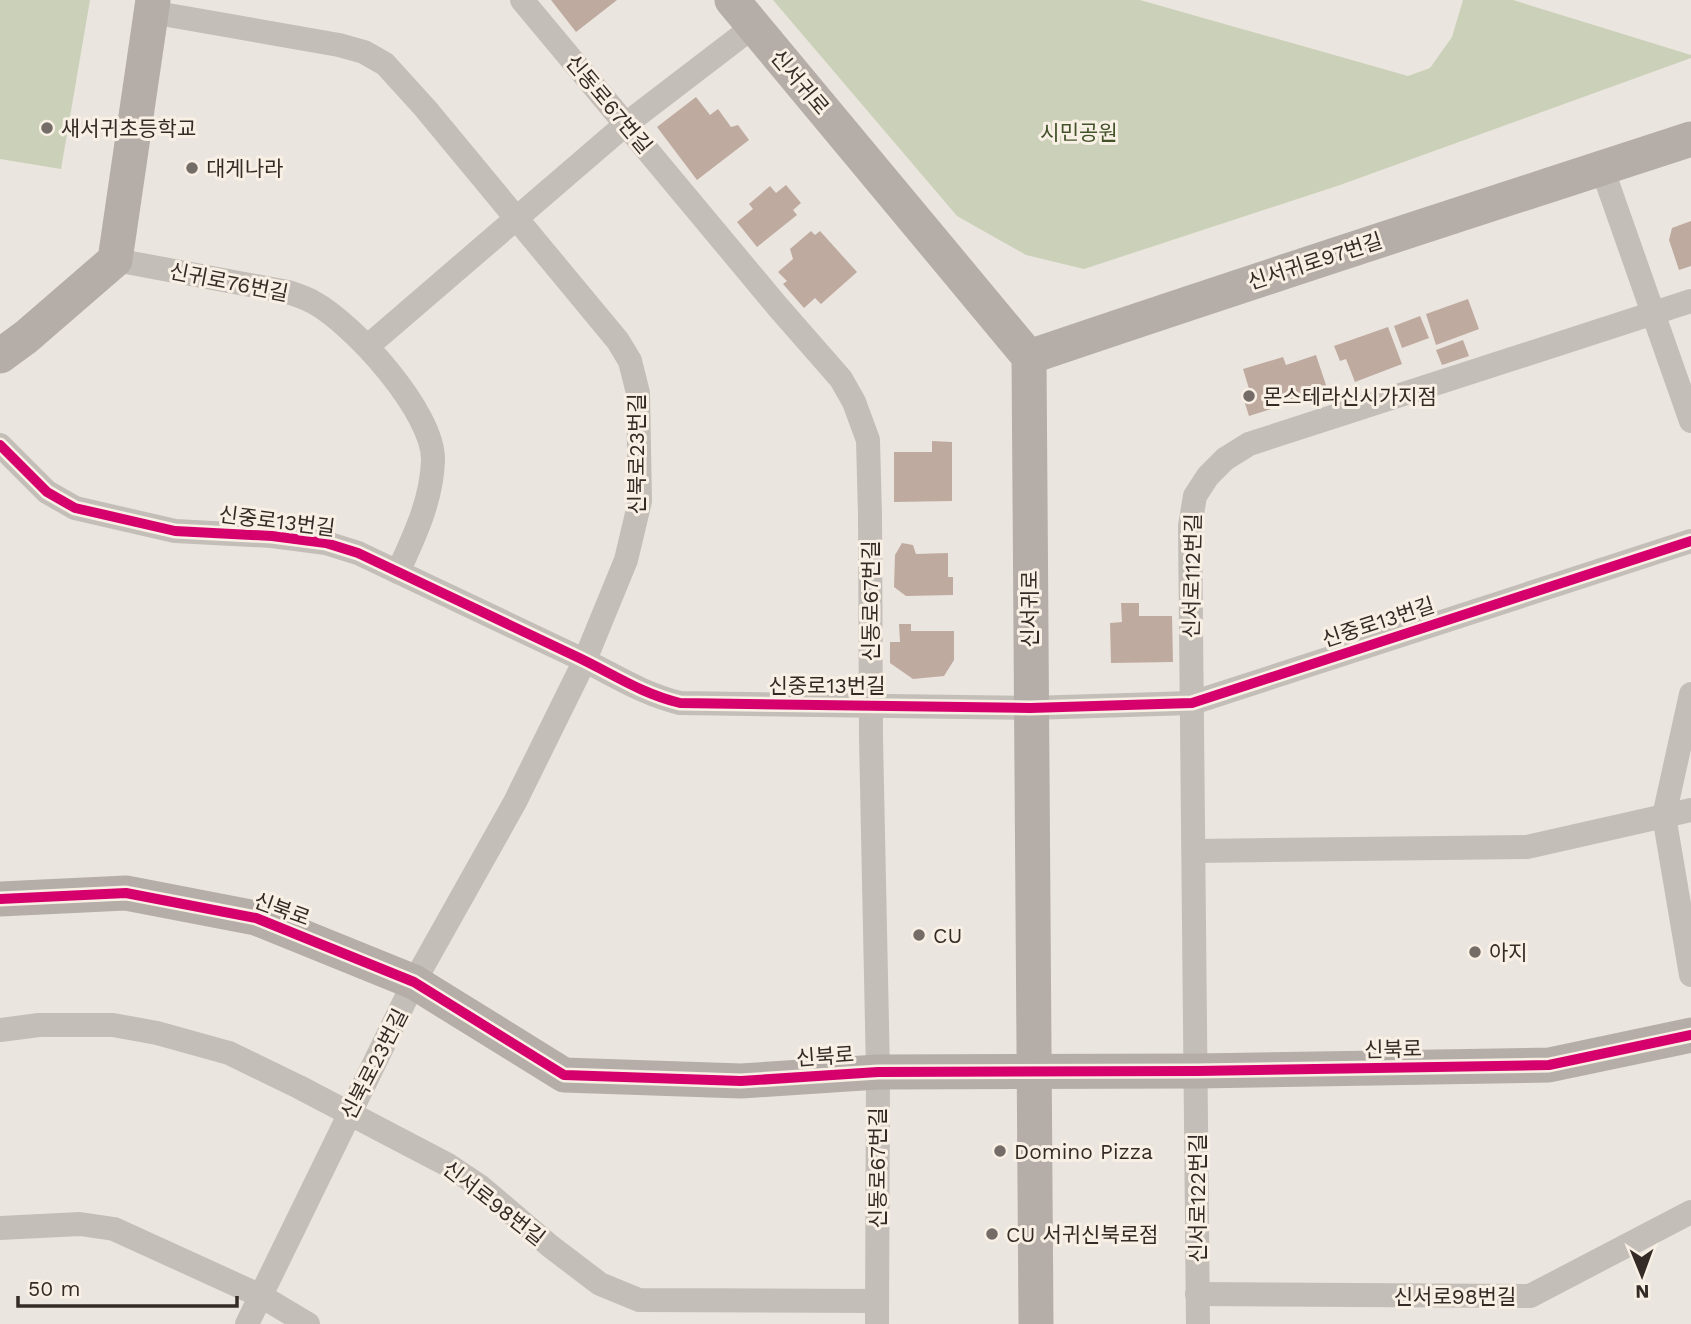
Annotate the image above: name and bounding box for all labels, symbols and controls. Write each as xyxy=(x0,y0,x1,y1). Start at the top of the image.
street label: 신서귀로 xyxy=(766,44,834,120)
street label: 신동로67번길 xyxy=(561,50,657,158)
place label: 새서귀초등학교 xyxy=(61,116,196,141)
marker: 새서귀초등학교 xyxy=(39,120,55,136)
park label: 시민공원 xyxy=(1040,120,1118,145)
place label: 대게나라 xyxy=(206,156,283,181)
marker: 대게나라 xyxy=(184,160,200,176)
street label: 신서귀로97번길 xyxy=(1244,227,1386,295)
street label: 신귀로76번길 xyxy=(167,258,291,306)
place label: 몬스테라신시가지점 xyxy=(1263,384,1437,409)
marker: 몬스테라신시가지점 xyxy=(1241,388,1257,404)
street label: 신북로23번길 xyxy=(624,393,649,515)
street label: 신중로13번길 xyxy=(217,501,337,541)
street label: 신서로112번길 xyxy=(1178,513,1206,639)
street label: 신동로67번길 xyxy=(858,541,883,661)
street label: 신서귀로 xyxy=(1017,570,1042,648)
street label: 신중로13번길 xyxy=(1318,592,1438,652)
street label: 신중로13번길 xyxy=(768,673,886,698)
street label: 신북로 xyxy=(250,887,314,931)
place label: CU xyxy=(933,923,962,948)
marker: CU xyxy=(911,927,927,943)
place label: 아지 xyxy=(1489,940,1528,965)
marker: 아지 xyxy=(1467,944,1483,960)
street label: 신북로23번길 xyxy=(335,1004,413,1124)
street label: 신북로 xyxy=(1364,1036,1422,1062)
street label: 신북로 xyxy=(795,1042,855,1070)
street label: 신동로67번길 xyxy=(865,1108,890,1228)
street label: 신서로122번길 xyxy=(1185,1133,1210,1263)
place label: Domino Pizza xyxy=(1014,1139,1153,1164)
marker: Domino Pizza xyxy=(992,1143,1008,1159)
street label: 신서로98번길 xyxy=(438,1155,550,1251)
place label: CU 서귀신북로점 xyxy=(1006,1222,1158,1247)
marker: CU 서귀신북로점 xyxy=(984,1226,1000,1242)
north arrow xyxy=(1607,1240,1677,1310)
scale bar xyxy=(18,1264,236,1308)
text: 50 m xyxy=(28,1276,80,1301)
text: N xyxy=(1635,1280,1650,1303)
street label: 신서로98번길 xyxy=(1394,1284,1516,1309)

